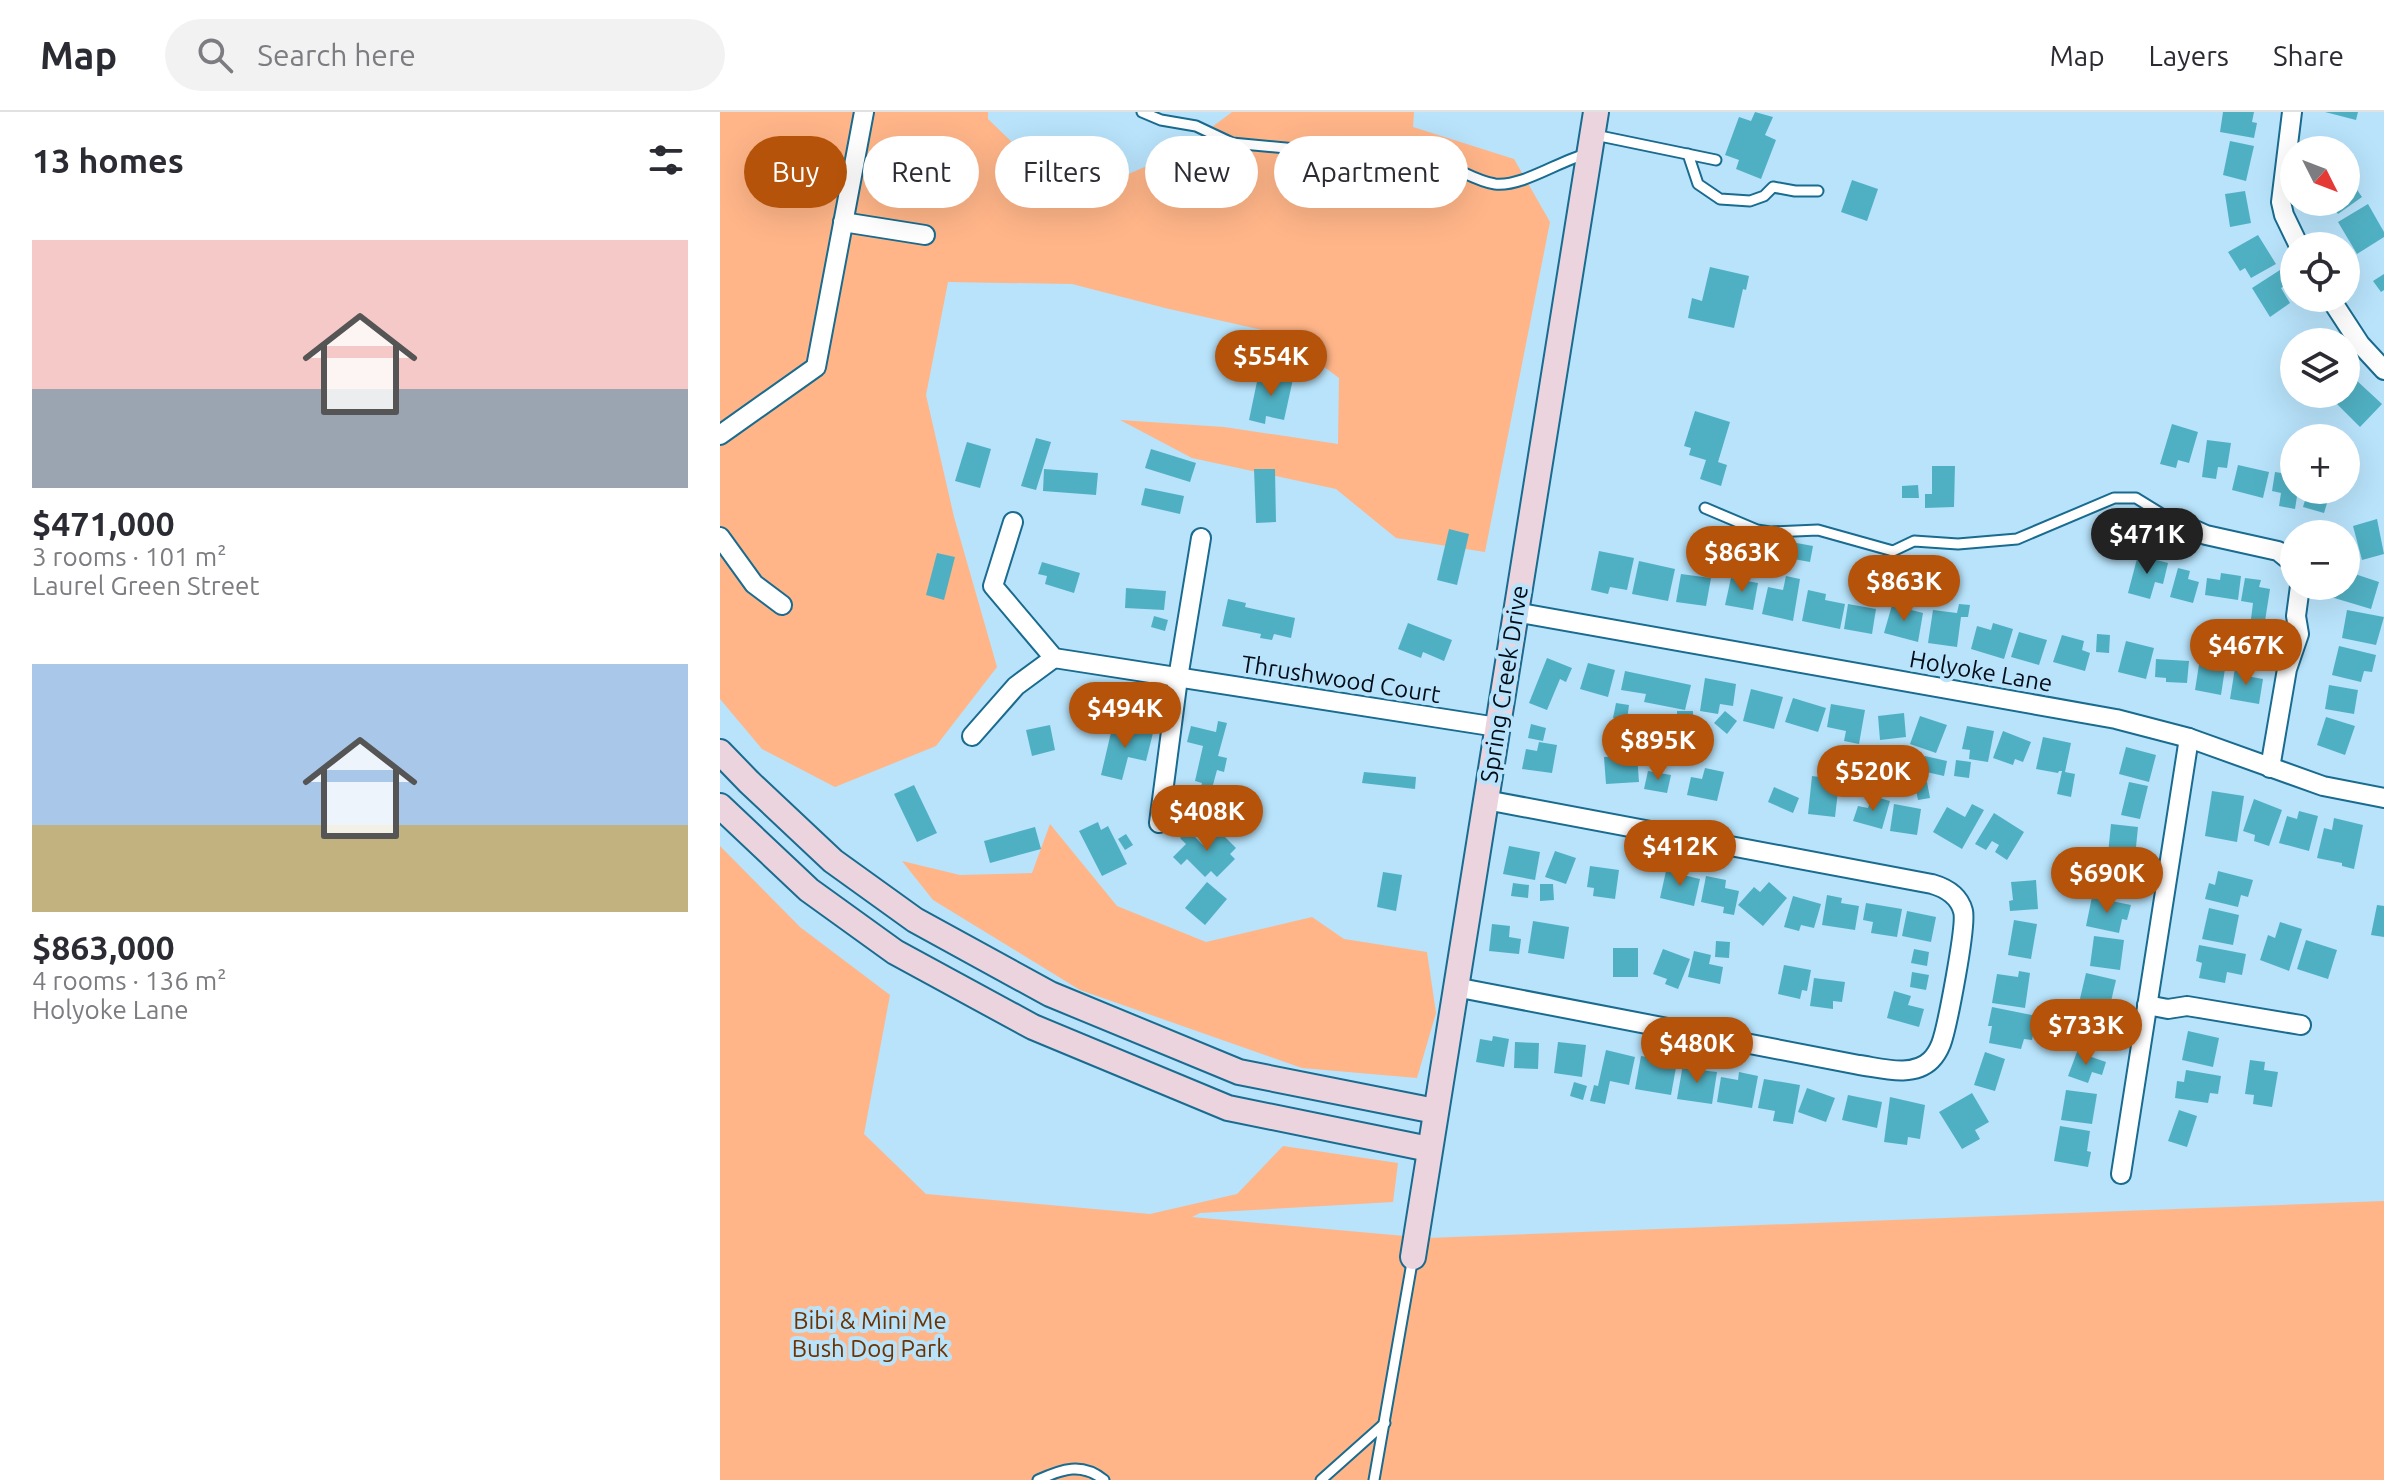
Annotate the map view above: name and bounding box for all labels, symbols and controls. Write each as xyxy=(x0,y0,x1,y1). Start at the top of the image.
search box xyxy=(165,19,725,91)
icon: search xyxy=(193,33,237,77)
text: Map xyxy=(40,34,117,76)
text: Search here xyxy=(257,38,416,72)
text: Map xyxy=(2049,40,2105,71)
text: Layers xyxy=(2149,40,2229,71)
text: Share xyxy=(2273,40,2344,71)
chip: Buy xyxy=(744,136,847,208)
chip: Rent xyxy=(863,136,979,208)
chip: Filters xyxy=(995,136,1129,208)
chip: New xyxy=(1145,136,1258,208)
chip: Apartment xyxy=(1274,136,1468,208)
north arrow xyxy=(2280,136,2360,216)
map controls xyxy=(2280,136,2360,600)
icon: filters xyxy=(644,138,688,182)
text: 13 homes xyxy=(32,141,184,179)
button: locate xyxy=(2280,232,2360,312)
icon: home xyxy=(288,292,432,436)
button: layers xyxy=(2280,328,2360,408)
pin: $554K xyxy=(1215,330,1327,398)
text: $554K xyxy=(1233,341,1309,370)
button: + xyxy=(2280,424,2360,504)
text: $471,000 xyxy=(32,504,175,542)
pin: $471K xyxy=(2091,508,2203,576)
text: $471K xyxy=(2109,519,2185,548)
button: − xyxy=(2280,520,2360,600)
pin: $863K xyxy=(1686,526,1798,594)
text: $863K xyxy=(1704,537,1780,566)
text: 3 rooms · 101 m² xyxy=(32,542,227,571)
pin: $863K xyxy=(1848,555,1960,623)
text: $863K xyxy=(1866,566,1942,595)
text: Laurel Green Street xyxy=(32,571,260,600)
street label: Spring Creek Drive xyxy=(1475,584,1533,784)
pin: $467K xyxy=(2190,619,2302,687)
text: $467K xyxy=(2208,630,2284,659)
street label: Holyoke Lane xyxy=(1907,645,2055,697)
street label: Thrushwood Court xyxy=(1240,650,1443,708)
pin: $494K xyxy=(1069,682,1181,750)
text: $494K xyxy=(1087,693,1163,722)
pin: $895K xyxy=(1602,714,1714,782)
icon: home xyxy=(288,716,432,860)
text: $895K xyxy=(1620,725,1696,754)
pin: $520K xyxy=(1817,745,1929,813)
text: $520K xyxy=(1835,756,1911,785)
pin: $408K xyxy=(1151,785,1263,853)
text: $408K xyxy=(1169,796,1245,825)
pin: $412K xyxy=(1624,820,1736,888)
text: $412K xyxy=(1642,831,1718,860)
pin: $690K xyxy=(2051,847,2163,915)
text: $690K xyxy=(2069,858,2145,887)
text: $863,000 xyxy=(32,928,175,966)
text: 4 rooms · 136 m² xyxy=(32,966,227,995)
text: Holyoke Lane xyxy=(32,995,189,1024)
pin: $733K xyxy=(2030,999,2142,1067)
text: $733K xyxy=(2048,1010,2124,1039)
pin: $480K xyxy=(1641,1017,1753,1085)
text: $480K xyxy=(1659,1028,1735,1057)
park label: Bibi & Mini Me Bush Dog Park xyxy=(792,1307,948,1362)

